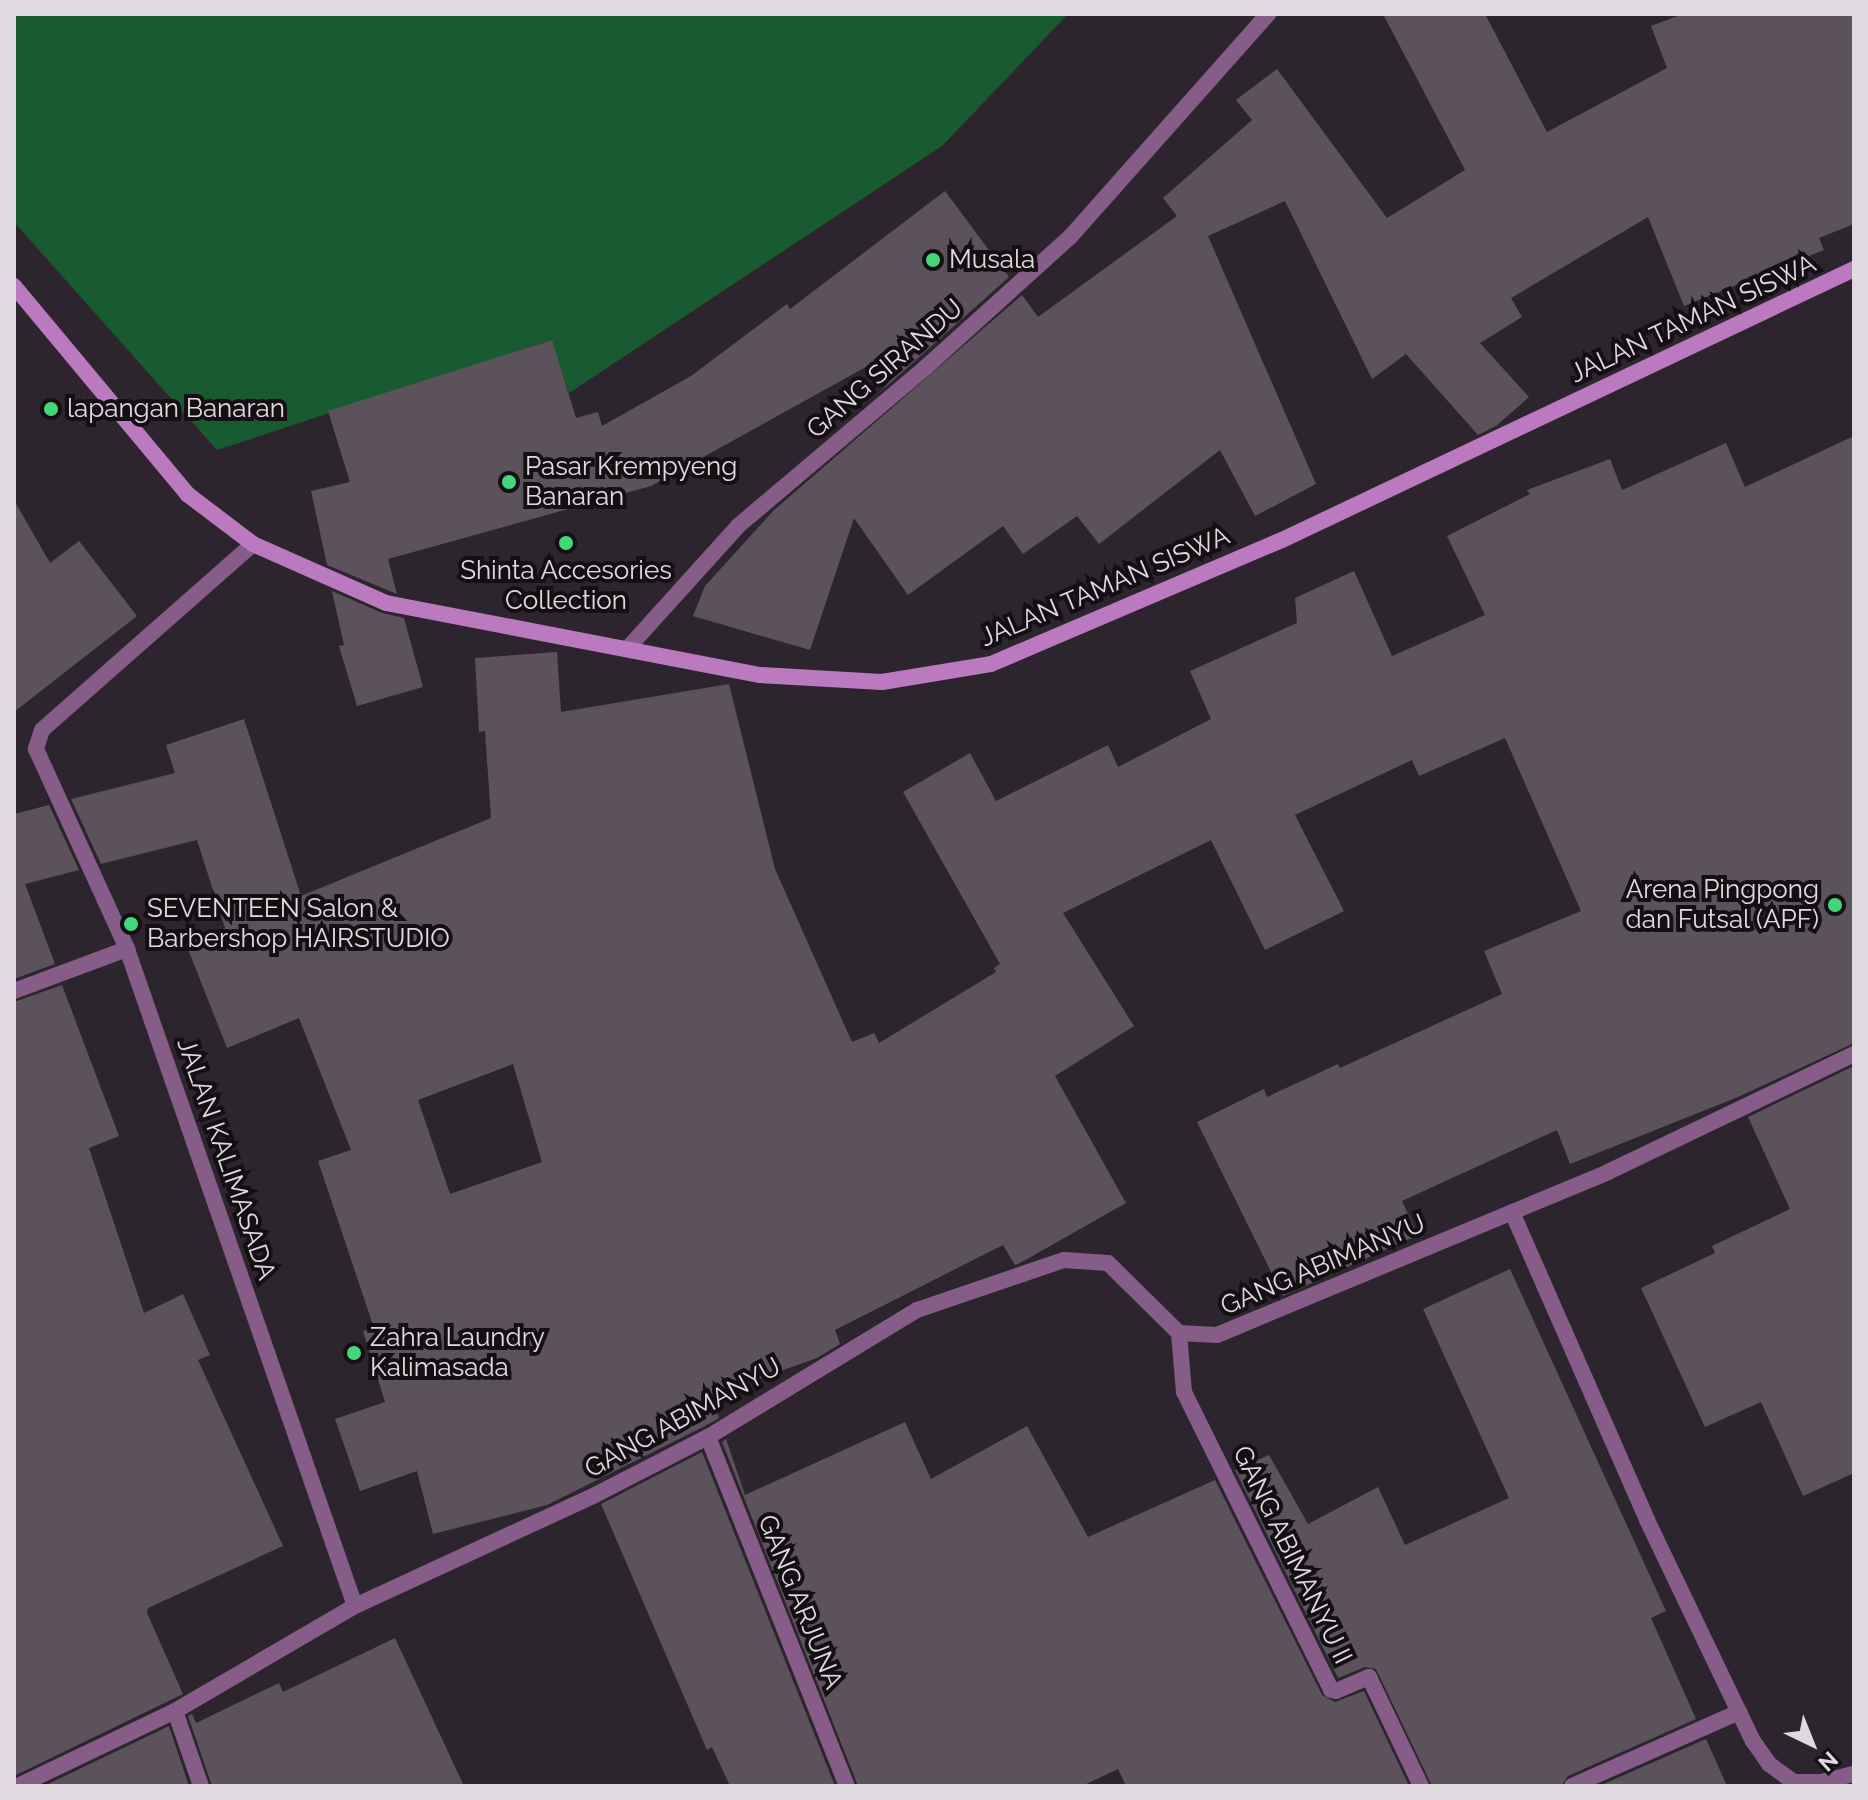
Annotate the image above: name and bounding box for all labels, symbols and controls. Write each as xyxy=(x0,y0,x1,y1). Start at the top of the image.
place label: Musala xyxy=(949,244,1035,276)
street label: JALAN TAMAN SISWA xyxy=(1565,248,1821,390)
marker: Musala xyxy=(924,251,942,269)
street label: GANG SIRANDU xyxy=(801,293,969,445)
place label: lapangan Banaran xyxy=(67,393,285,425)
marker: lapangan Banaran xyxy=(42,400,60,418)
place label: Pasar Krempyeng Banaran xyxy=(525,451,738,512)
marker: Pasar Krempyeng Banaran xyxy=(500,473,518,491)
street label: JALAN TAMAN SISWA xyxy=(975,520,1235,654)
marker: Shinta Accesories Collection xyxy=(557,534,575,552)
place label: Shinta Accesories Collection xyxy=(460,555,672,616)
place label: Arena Pingpong dan Futsal (APF) xyxy=(1625,874,1819,936)
place label: SEVENTEEN Salon & Barbershop HAIRSTUDIO xyxy=(147,893,450,954)
marker: Arena Pingpong dan Futsal (APF) xyxy=(1826,896,1844,914)
marker: SEVENTEEN Salon & Barbershop HAIRSTUDIO xyxy=(122,915,140,933)
street label: JALAN KALIMASADA xyxy=(170,1034,282,1284)
street label: GANG ABIMANYU xyxy=(1216,1208,1430,1322)
place label: Zahra Laundry Kalimasada xyxy=(370,1322,545,1384)
marker: Zahra Laundry Kalimasada xyxy=(345,1344,363,1362)
street label: GANG ABIMANYU xyxy=(579,1351,787,1485)
street label: GANG ABIMANYU II xyxy=(1226,1441,1358,1669)
street label: GANG ARJUNA xyxy=(751,1510,849,1694)
north arrow xyxy=(1772,1704,1852,1784)
text: N xyxy=(1813,1746,1843,1777)

